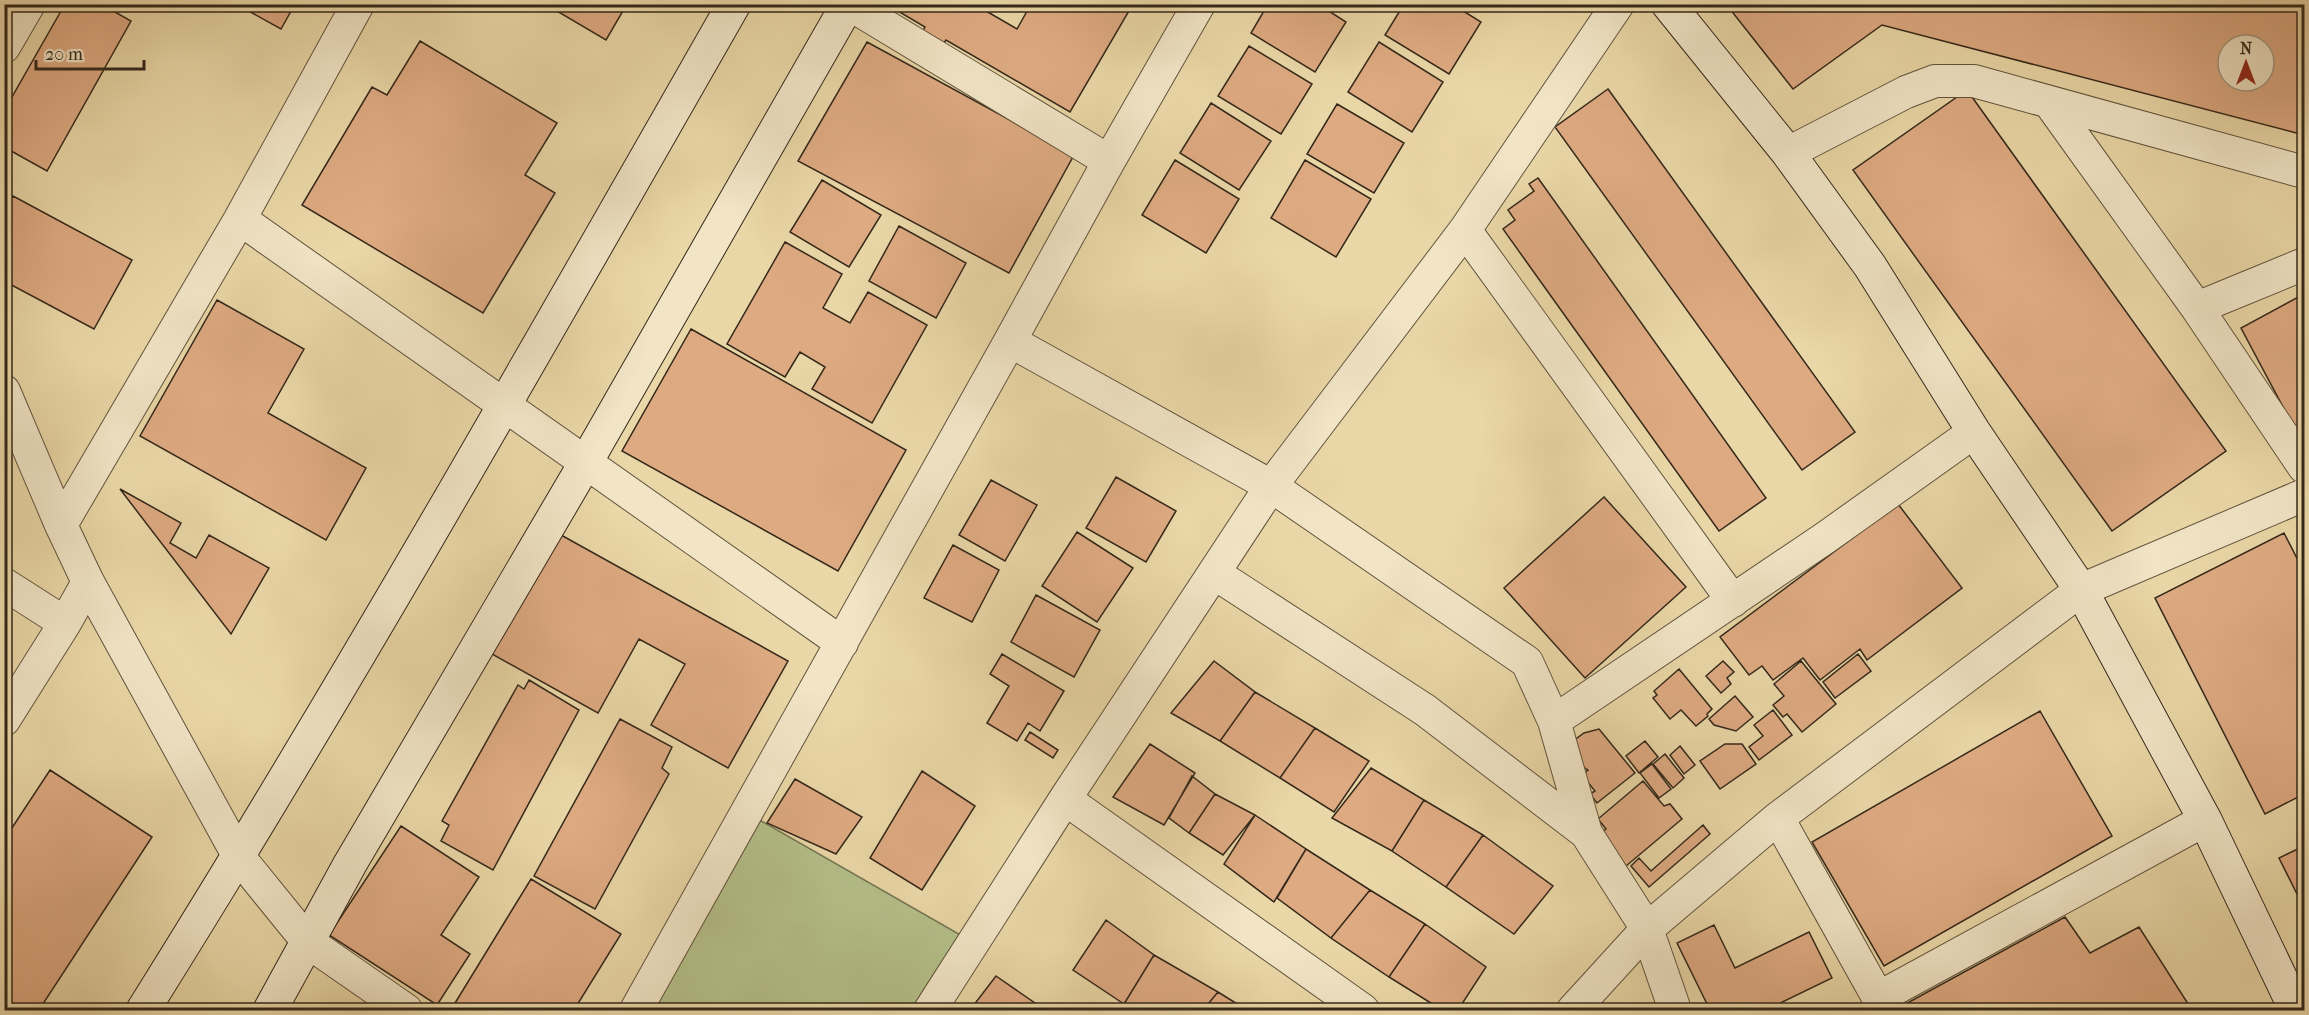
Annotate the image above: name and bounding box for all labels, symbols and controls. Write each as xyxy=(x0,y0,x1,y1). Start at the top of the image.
scale bar xyxy=(36,33,144,71)
north arrow xyxy=(2216,33,2276,93)
text: N xyxy=(2240,39,2253,58)
text: 20 m xyxy=(45,44,83,65)

